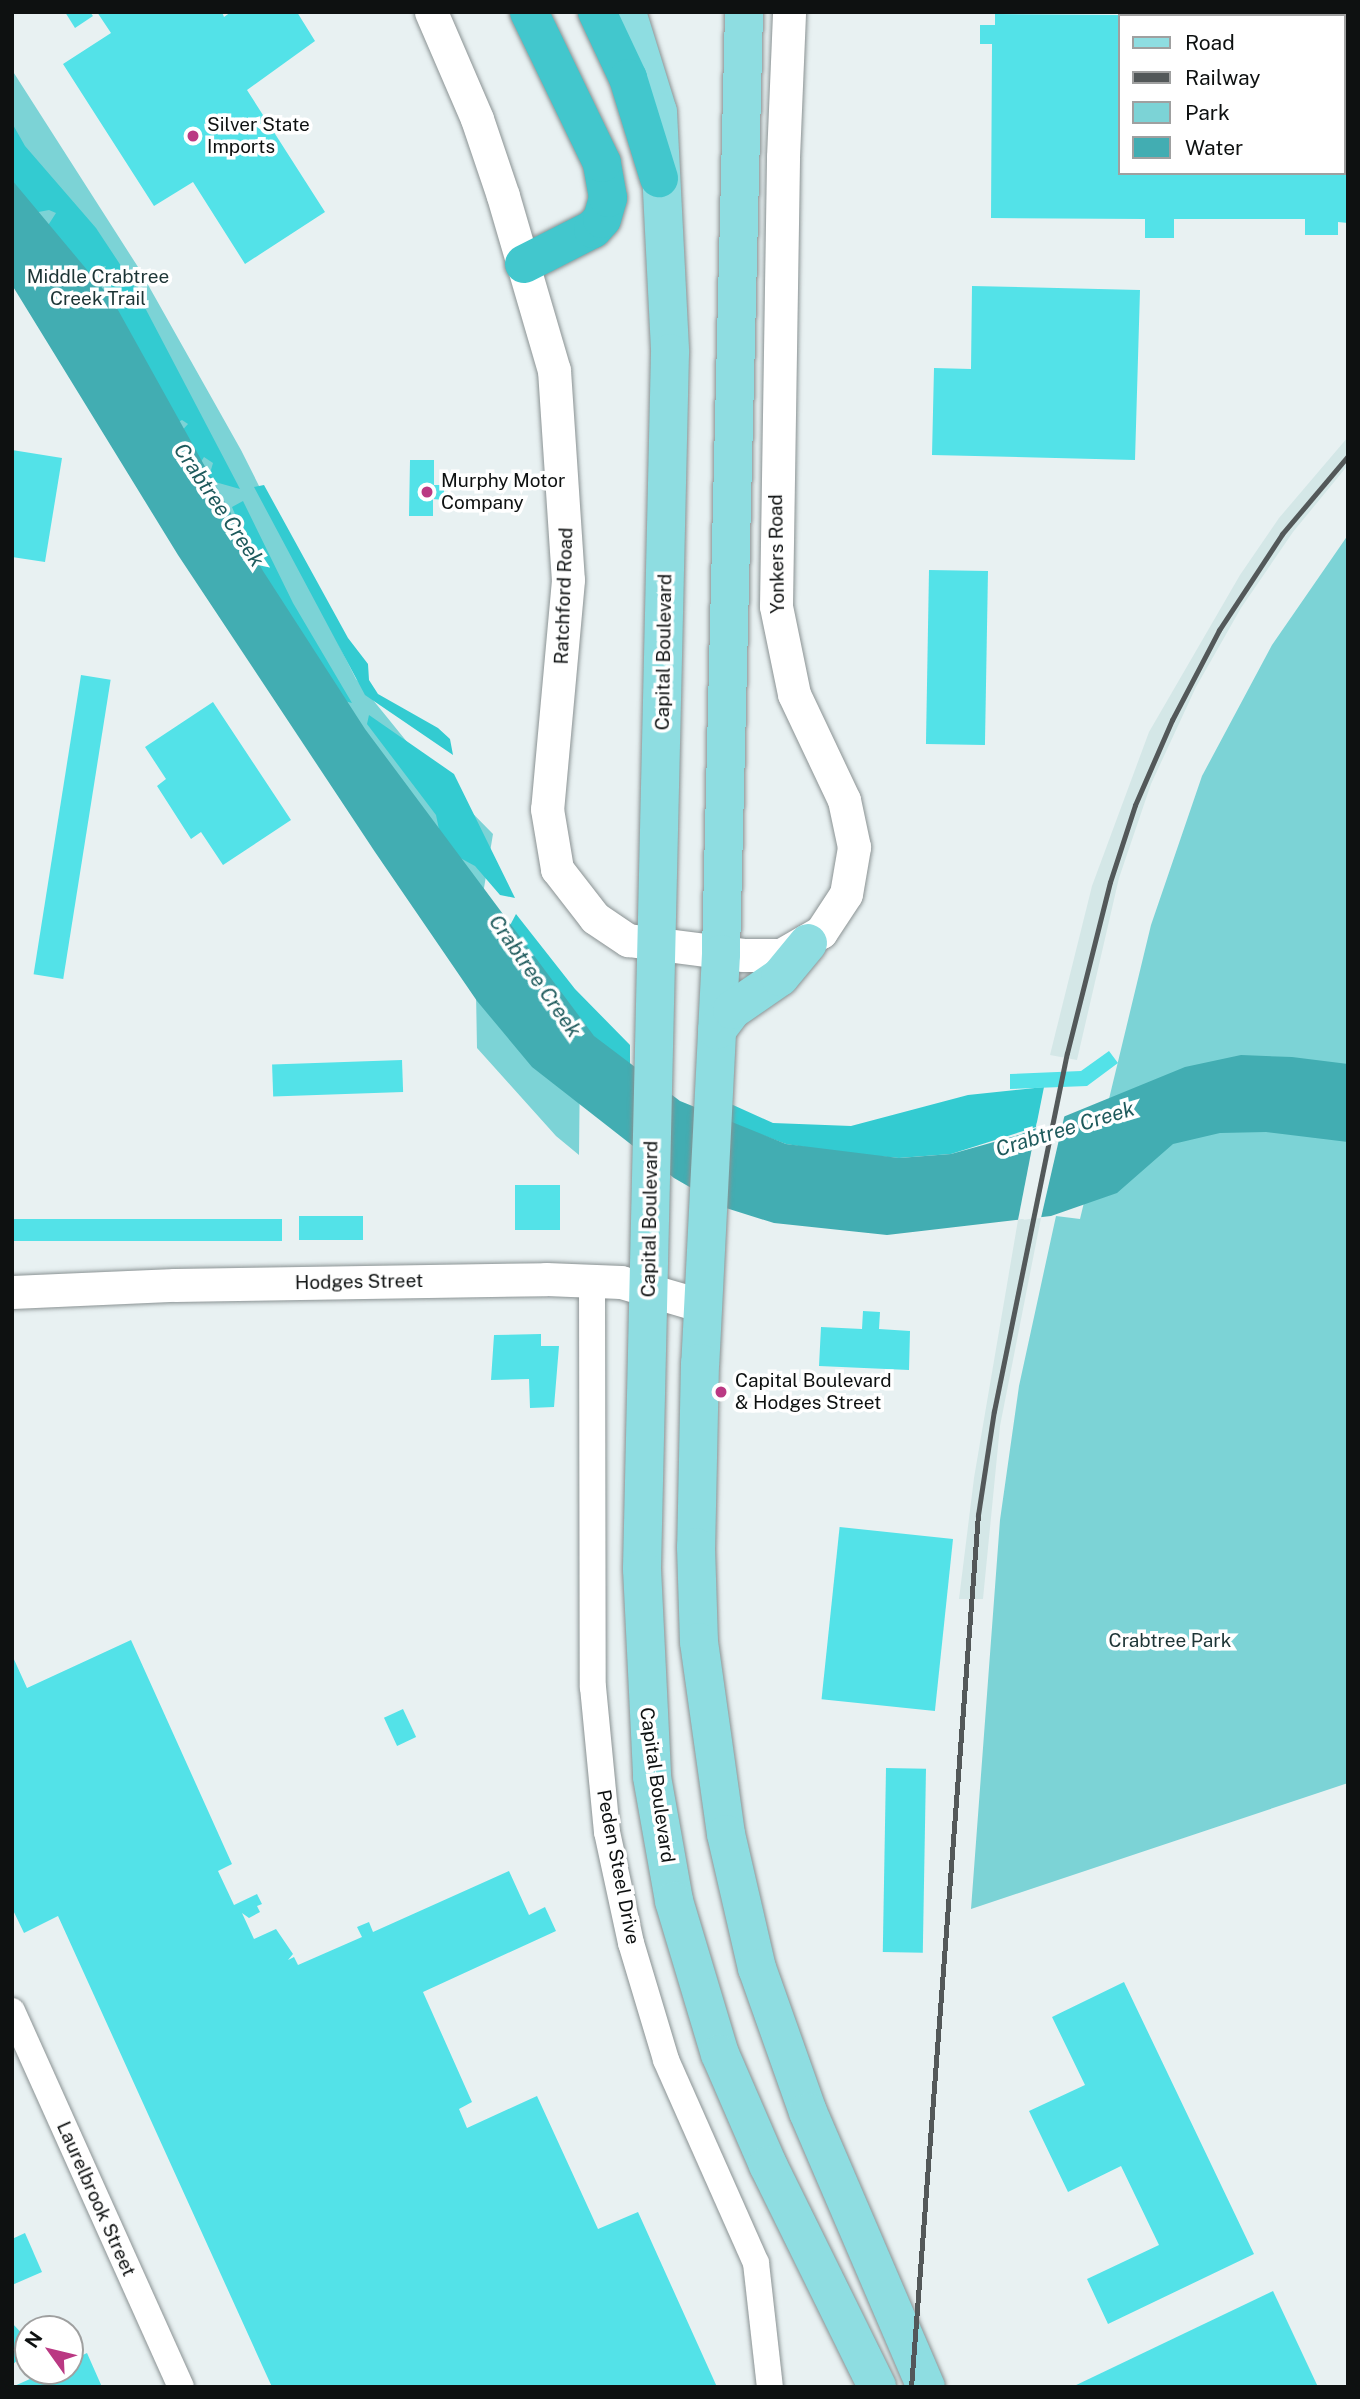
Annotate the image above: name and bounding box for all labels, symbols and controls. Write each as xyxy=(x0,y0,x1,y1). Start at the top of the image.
legend xyxy=(1118,14,1346,175)
text: Road xyxy=(1185,30,1235,55)
text: Railway xyxy=(1185,65,1261,90)
text: Park xyxy=(1185,100,1230,125)
place label: Silver State Imports xyxy=(207,114,310,158)
marker: Silver State Imports xyxy=(185,128,201,144)
text: Water xyxy=(1185,135,1243,160)
park label: Middle Crabtree Creek Trail xyxy=(27,266,169,310)
water label: Crabtree Creek xyxy=(168,438,270,572)
place label: Murphy Motor Company xyxy=(441,470,565,514)
marker: Murphy Motor Company xyxy=(419,484,435,500)
street label: Yonkers Road xyxy=(765,494,789,614)
street label: Ratchford Road xyxy=(550,527,578,665)
street label: Capital Boulevard xyxy=(651,573,677,731)
water label: Crabtree Creek xyxy=(483,910,587,1042)
water label: Crabtree Creek xyxy=(992,1096,1138,1162)
street label: Capital Boulevard xyxy=(637,1140,663,1298)
street label: Hodges Street xyxy=(295,1269,423,1295)
place label: Capital Boulevard & Hodges Street xyxy=(735,1370,892,1414)
marker: Capital Boulevard & Hodges Street xyxy=(713,1384,729,1400)
park label: Crabtree Park xyxy=(1109,1630,1231,1652)
street label: Capital Boulevard xyxy=(635,1706,679,1864)
street label: Peden Steel Drive xyxy=(592,1788,644,1946)
street label: Laurelbrook Street xyxy=(52,2118,140,2280)
north arrow xyxy=(14,2315,84,2385)
text: N xyxy=(20,2327,47,2352)

